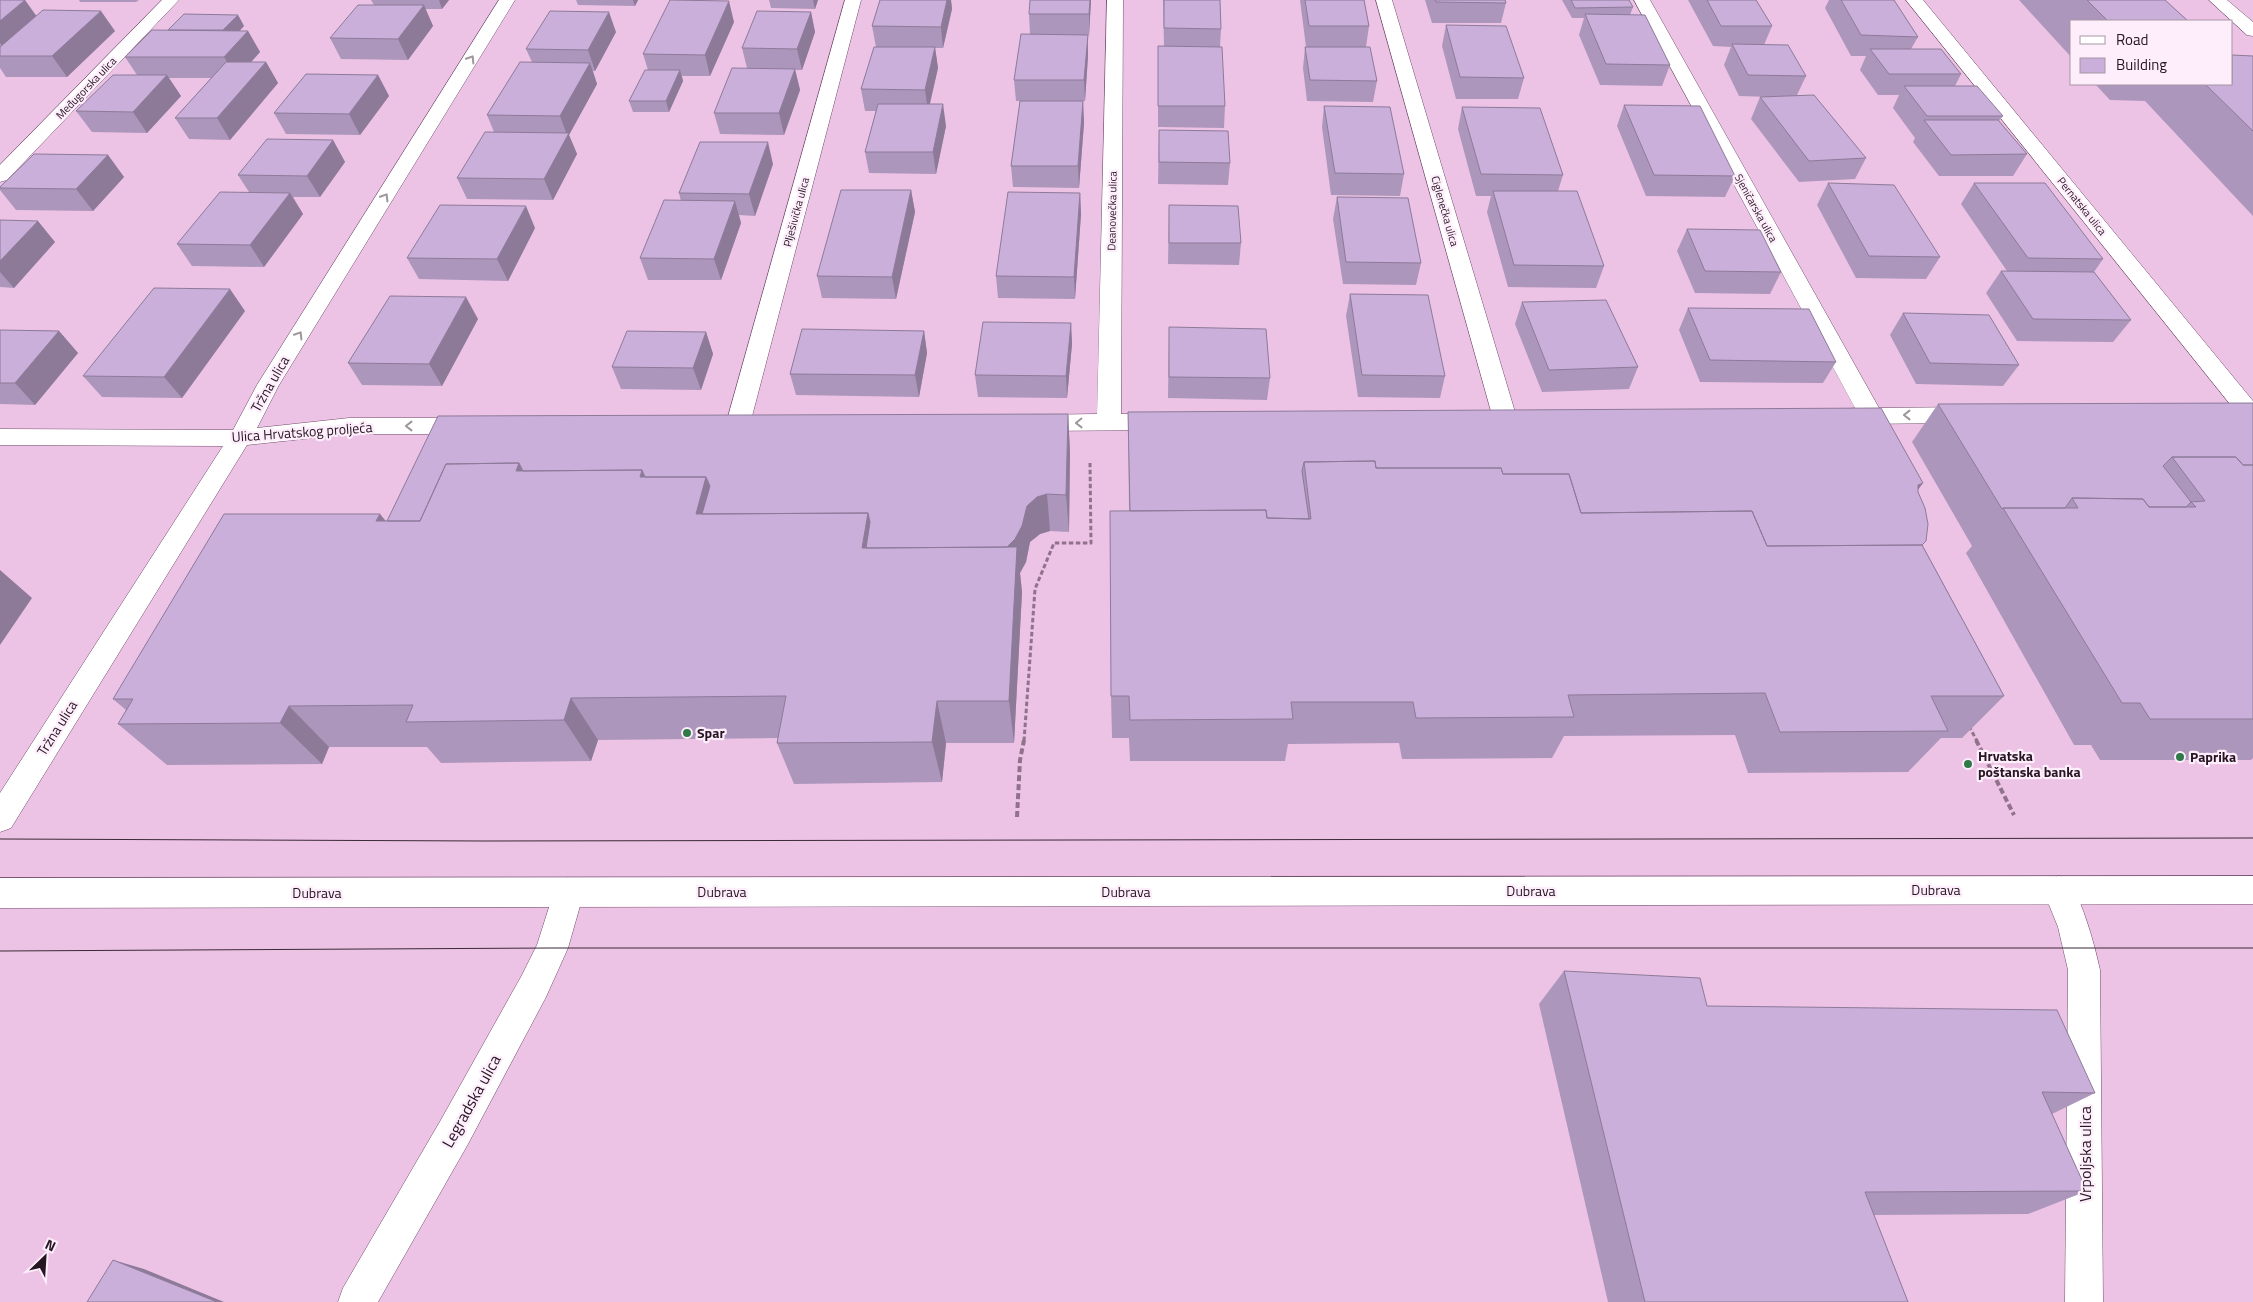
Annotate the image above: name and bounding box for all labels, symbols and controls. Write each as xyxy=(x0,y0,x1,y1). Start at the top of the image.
legend xyxy=(2070,20,2233,85)
text: Road xyxy=(2116,28,2148,51)
street label: Međugorska ulica xyxy=(52,53,120,123)
text: Building xyxy=(2116,53,2167,76)
one-way arrow xyxy=(464,56,474,65)
street label: Deanovečka ulica xyxy=(1103,171,1121,251)
street label: Sjeničarska ulica xyxy=(1731,171,1782,245)
street label: Ciglenečka ulica xyxy=(1427,174,1463,249)
street label: Pernatska ulica xyxy=(2054,174,2111,239)
street label: Plješivička ulica xyxy=(779,175,813,249)
one-way arrow xyxy=(378,194,388,203)
one-way arrow xyxy=(293,332,302,341)
street label: Tržna ulica xyxy=(245,352,294,416)
one-way arrow xyxy=(1903,410,1910,420)
street label: Ulica Hrvatskog proljeća xyxy=(231,416,373,447)
one-way arrow xyxy=(1075,417,1083,428)
one-way arrow xyxy=(405,421,413,431)
street label: Tržna ulica xyxy=(31,696,82,760)
place label: Spar xyxy=(697,722,725,743)
marker: Spar xyxy=(681,727,693,739)
place label: Hrvatska poštanska banka xyxy=(1978,745,2081,782)
place label: Paprika xyxy=(2190,746,2236,767)
marker: Paprika xyxy=(2174,751,2186,763)
marker: Hrvatska poštanska banka xyxy=(1962,758,1974,770)
street label: Dubrava xyxy=(1911,879,1961,900)
street label: Dubrava xyxy=(1506,880,1556,901)
street label: Dubrava xyxy=(697,881,747,902)
street label: Dubrava xyxy=(1101,881,1151,902)
street label: Dubrava xyxy=(292,882,342,903)
street label: Legradska ulica xyxy=(435,1050,507,1152)
street label: Vrpoljska ulica xyxy=(2073,1106,2097,1202)
north arrow xyxy=(20,1232,70,1282)
text: N xyxy=(42,1233,60,1256)

